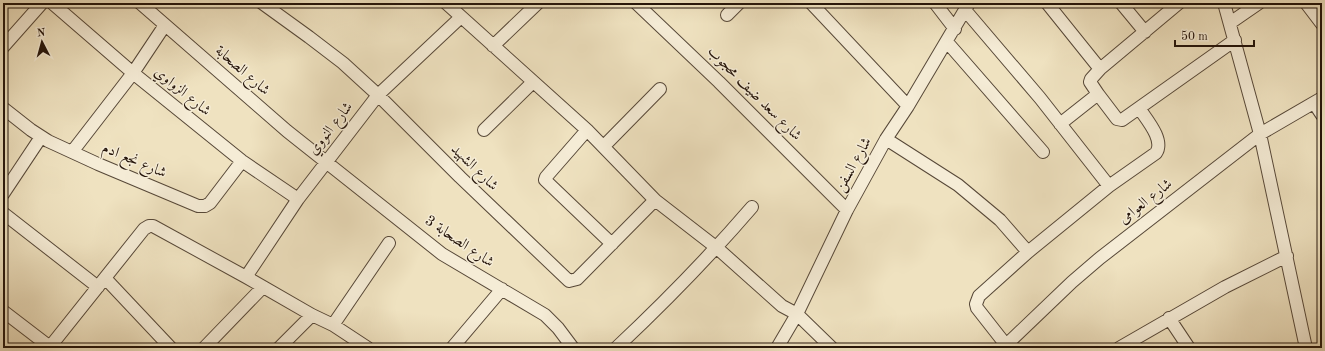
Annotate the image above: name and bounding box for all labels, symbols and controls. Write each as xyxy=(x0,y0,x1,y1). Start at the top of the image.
north arrow xyxy=(22,22,62,62)
scale bar xyxy=(1175,22,1254,48)
text: N xyxy=(36,28,46,39)
text: 50 m xyxy=(1181,30,1208,43)
street label: شارع الصحابة xyxy=(209,43,272,102)
street label: شارع سعد ضيف محجوب xyxy=(701,44,804,147)
street label: شارع الزواوي xyxy=(148,64,214,122)
street label: شارع النووي xyxy=(306,100,359,161)
street label: شارع السفن xyxy=(833,135,878,197)
street label: شارع نجع ادم xyxy=(98,141,168,186)
street label: شارع الشهيد xyxy=(445,142,501,197)
street label: شارع العوامى xyxy=(1117,177,1178,230)
street label: شارع الصحابة 3 xyxy=(419,213,496,274)

